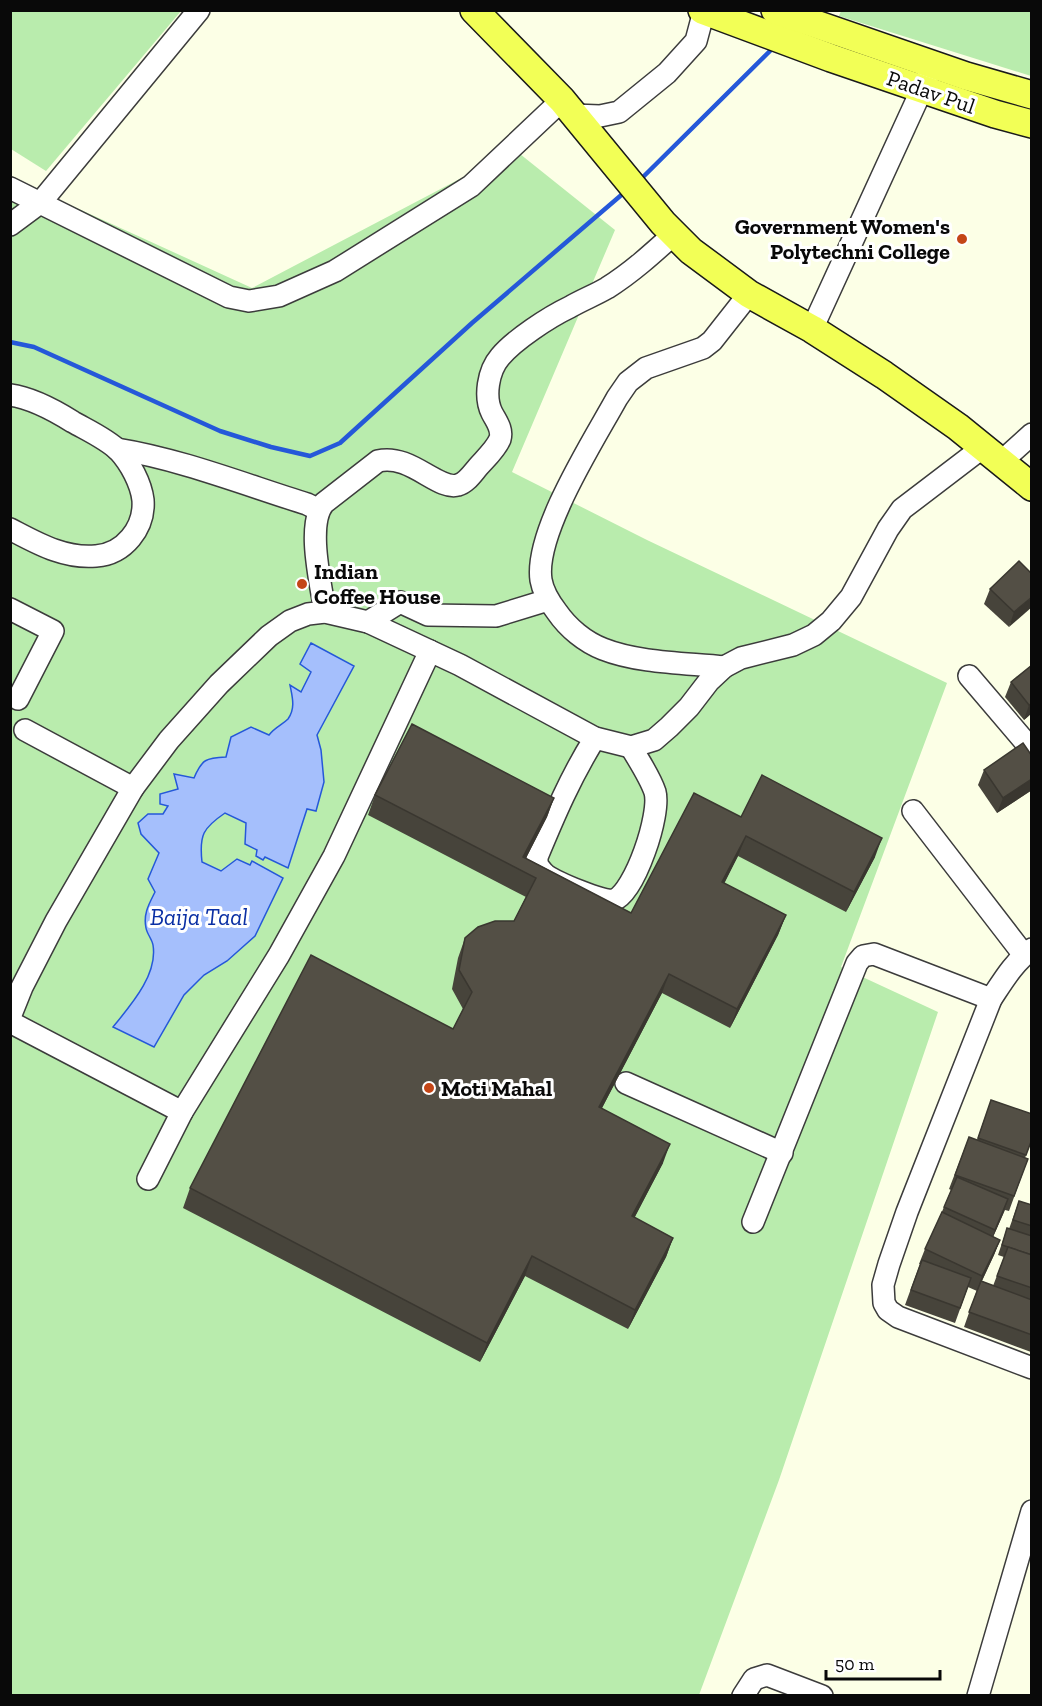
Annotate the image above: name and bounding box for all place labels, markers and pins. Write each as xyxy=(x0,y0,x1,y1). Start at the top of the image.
place label: Government Women's Polytechni College xyxy=(735,213,950,265)
marker: Government Women's Polytechni College xyxy=(955,232,969,246)
place label: Indian Coffee House xyxy=(314,558,441,610)
marker: Indian Coffee House xyxy=(295,577,309,591)
place label: Moti Mahal xyxy=(441,1075,552,1102)
marker: Moti Mahal xyxy=(422,1081,436,1095)

